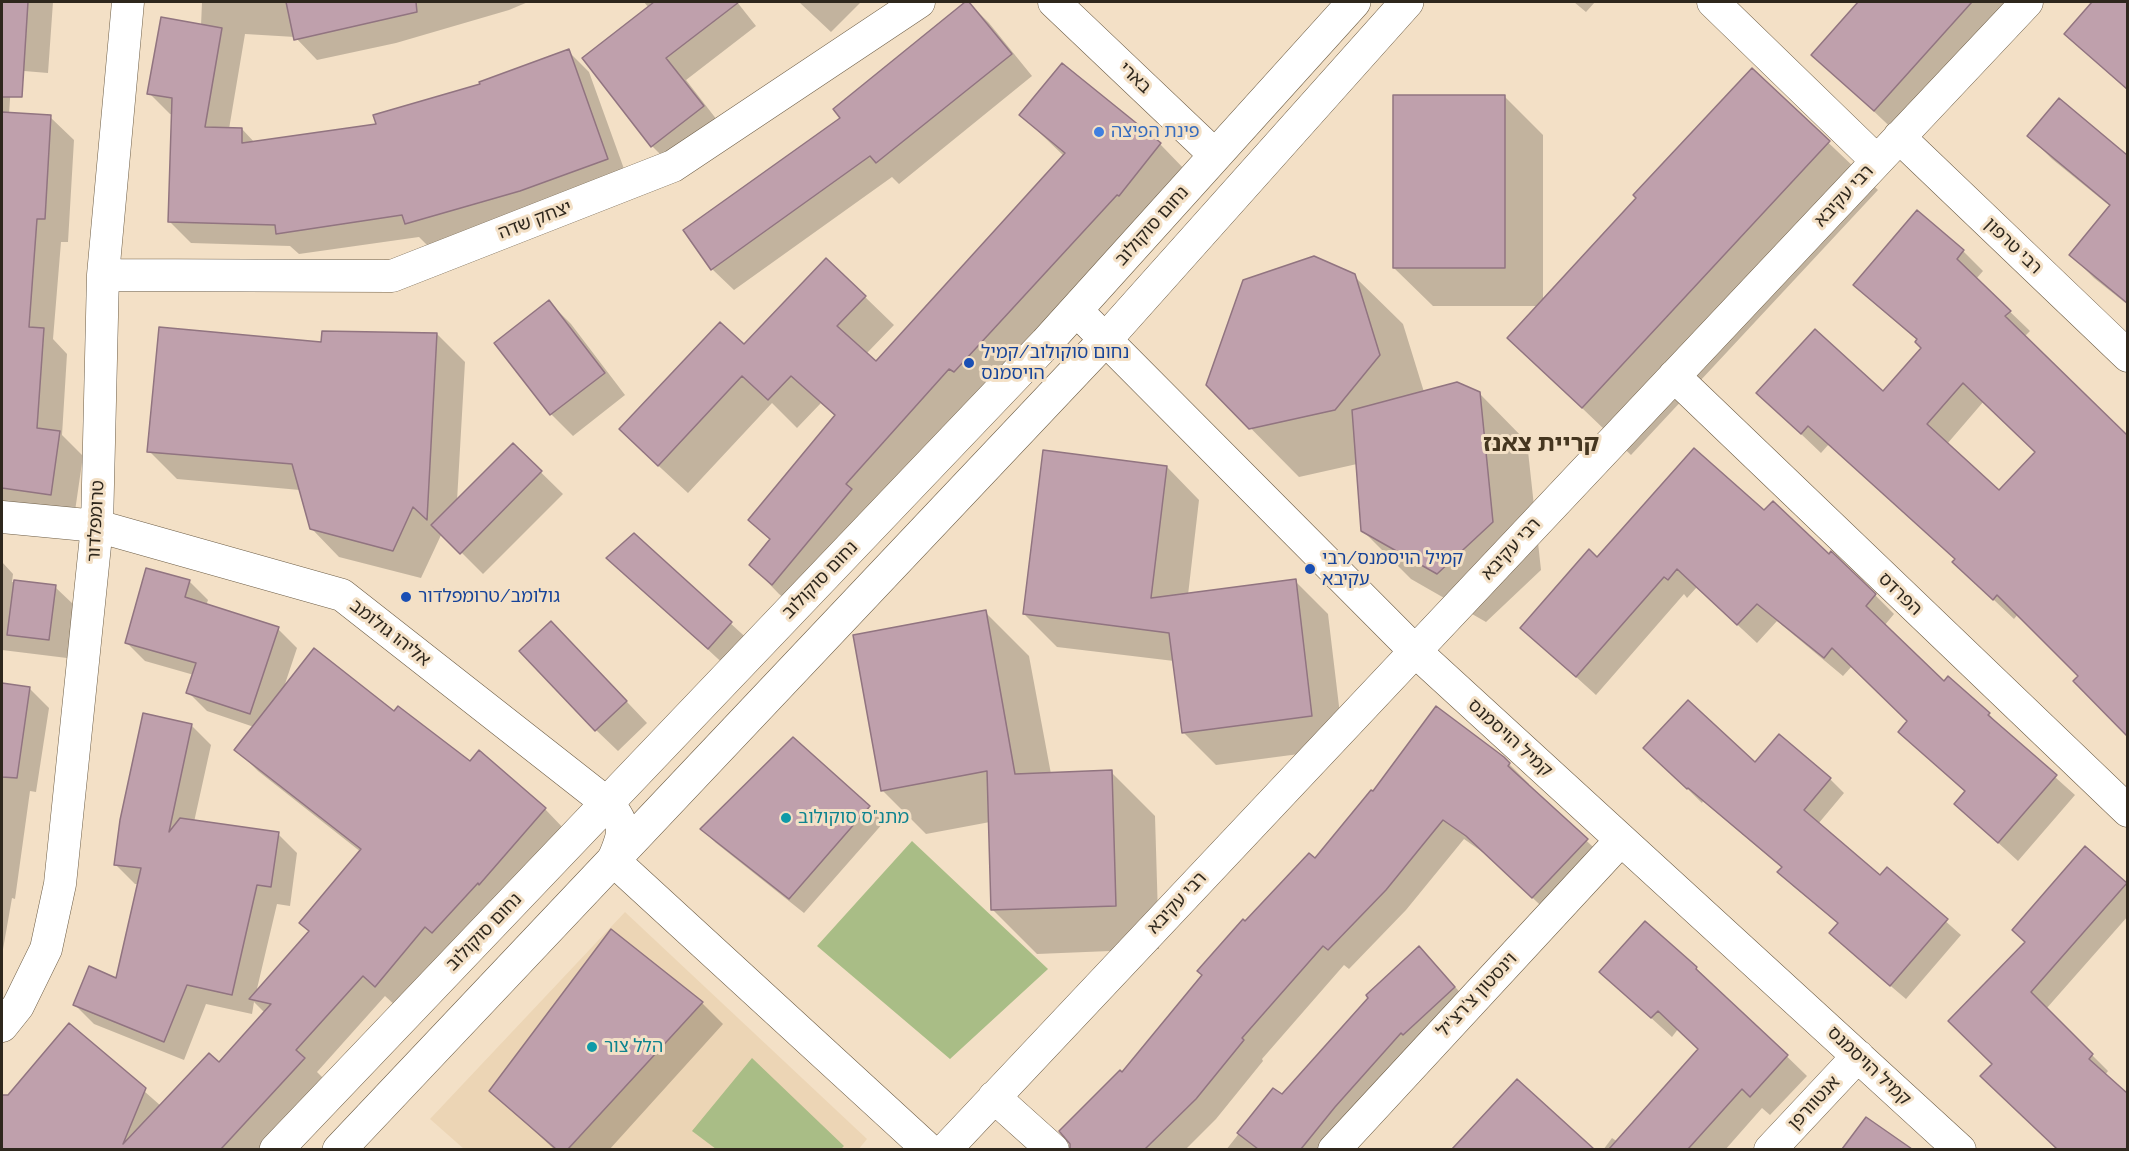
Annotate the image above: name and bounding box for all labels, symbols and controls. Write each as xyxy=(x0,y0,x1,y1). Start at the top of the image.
street label: בארי xyxy=(1114,58,1156,98)
place label: פינת הפיצה xyxy=(1111,121,1200,143)
marker: פינת הפיצה xyxy=(1092,125,1106,139)
street label: רבי עקיבא xyxy=(1810,161,1878,231)
street label: נחום סוקולוב xyxy=(1111,182,1193,270)
street label: יצחק שדה xyxy=(495,196,575,244)
street label: רבי טרפון xyxy=(1980,213,2046,279)
place label: נחום סוקולוב/קמיל הויסמנס xyxy=(981,342,1129,385)
marker: נחום סוקולוב/קמיל הויסמנס xyxy=(962,356,976,370)
district label: קריית צאנז xyxy=(1483,430,1599,458)
street label: טרומפלדור xyxy=(83,480,109,562)
street label: רבי עקיבא xyxy=(1477,514,1545,584)
street label: נחום סוקולוב xyxy=(778,537,862,623)
place label: קמיל הויסמנס/רבי עקיבא xyxy=(1322,548,1463,590)
marker: קמיל הויסמנס/רבי עקיבא xyxy=(1303,562,1317,576)
street label: הפרדס xyxy=(1874,568,1926,620)
place label: גולומב/טרומפלדור xyxy=(418,586,560,608)
marker: גולומב/טרומפלדור xyxy=(399,590,413,604)
street label: אליהו גולומב xyxy=(346,595,434,671)
street label: קמיל הויסמנס xyxy=(1463,694,1557,782)
place label: מתנ"ס סוקולוב xyxy=(798,807,909,829)
marker: מתנ"ס סוקולוב xyxy=(779,811,793,825)
street label: רבי עקיבא xyxy=(1143,868,1211,938)
street label: נחום סוקולוב xyxy=(442,889,526,975)
street label: וינסטון צ'רצ'יל xyxy=(1432,948,1522,1042)
street label: קמיל הויסמנס xyxy=(1823,1022,1915,1110)
place label: הלל צור xyxy=(604,1036,663,1058)
marker: הלל צור xyxy=(585,1040,599,1054)
street label: אנטוורפן xyxy=(1784,1072,1844,1134)

